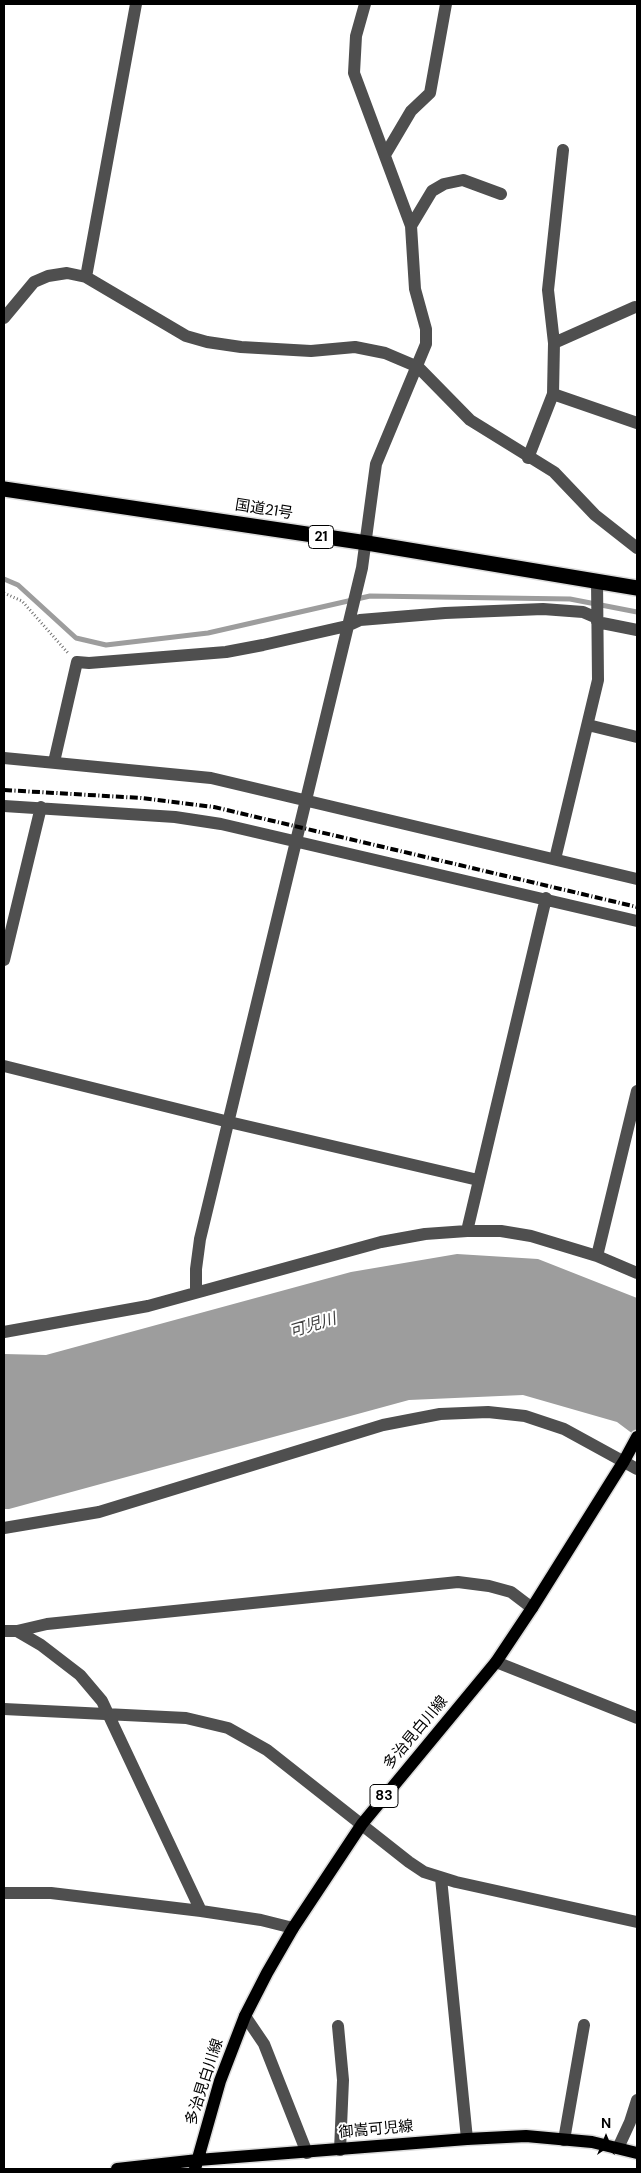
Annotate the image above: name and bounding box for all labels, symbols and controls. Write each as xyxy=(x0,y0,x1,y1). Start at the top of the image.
street label: 国道21号 xyxy=(234,497,294,523)
road number: 21 xyxy=(308,526,334,548)
water label: 可児川 xyxy=(287,1310,339,1342)
street label: 多治見白川線 xyxy=(380,1693,452,1773)
road number: 83 xyxy=(370,1784,398,1808)
street label: 多治見白川線 xyxy=(183,2036,227,2128)
north arrow xyxy=(581,2113,631,2163)
text: N xyxy=(601,2114,611,2132)
street label: 御嵩可児線 xyxy=(338,2118,414,2142)

